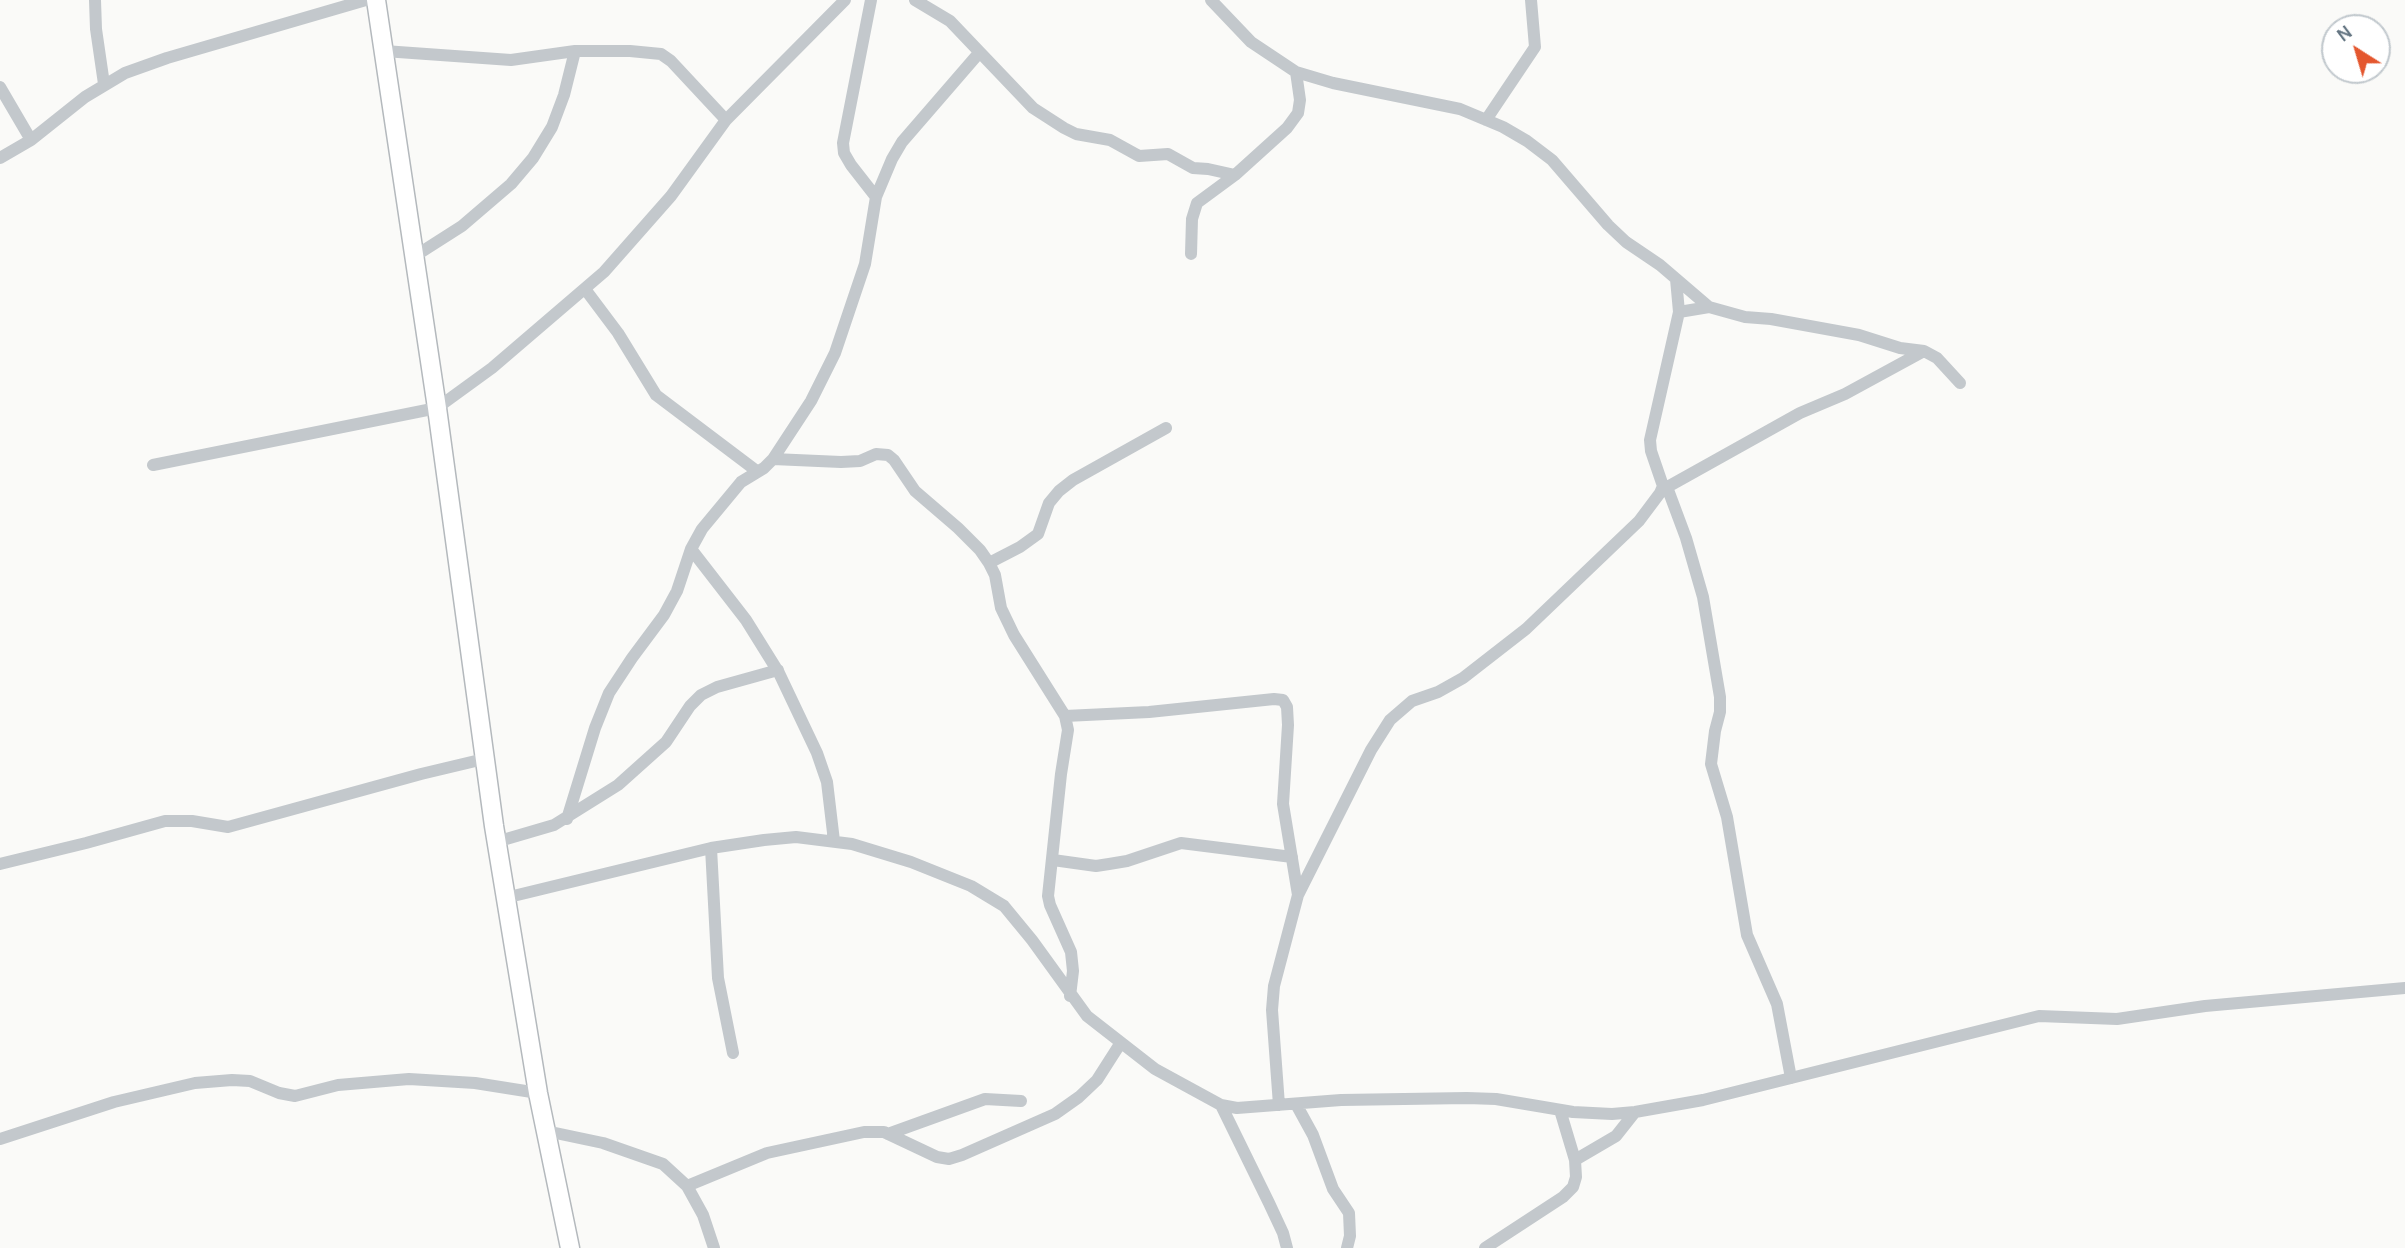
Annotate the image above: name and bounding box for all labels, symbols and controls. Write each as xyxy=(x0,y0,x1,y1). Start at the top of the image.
north arrow xyxy=(2321,14,2391,84)
text: N xyxy=(2333,21,2357,47)

